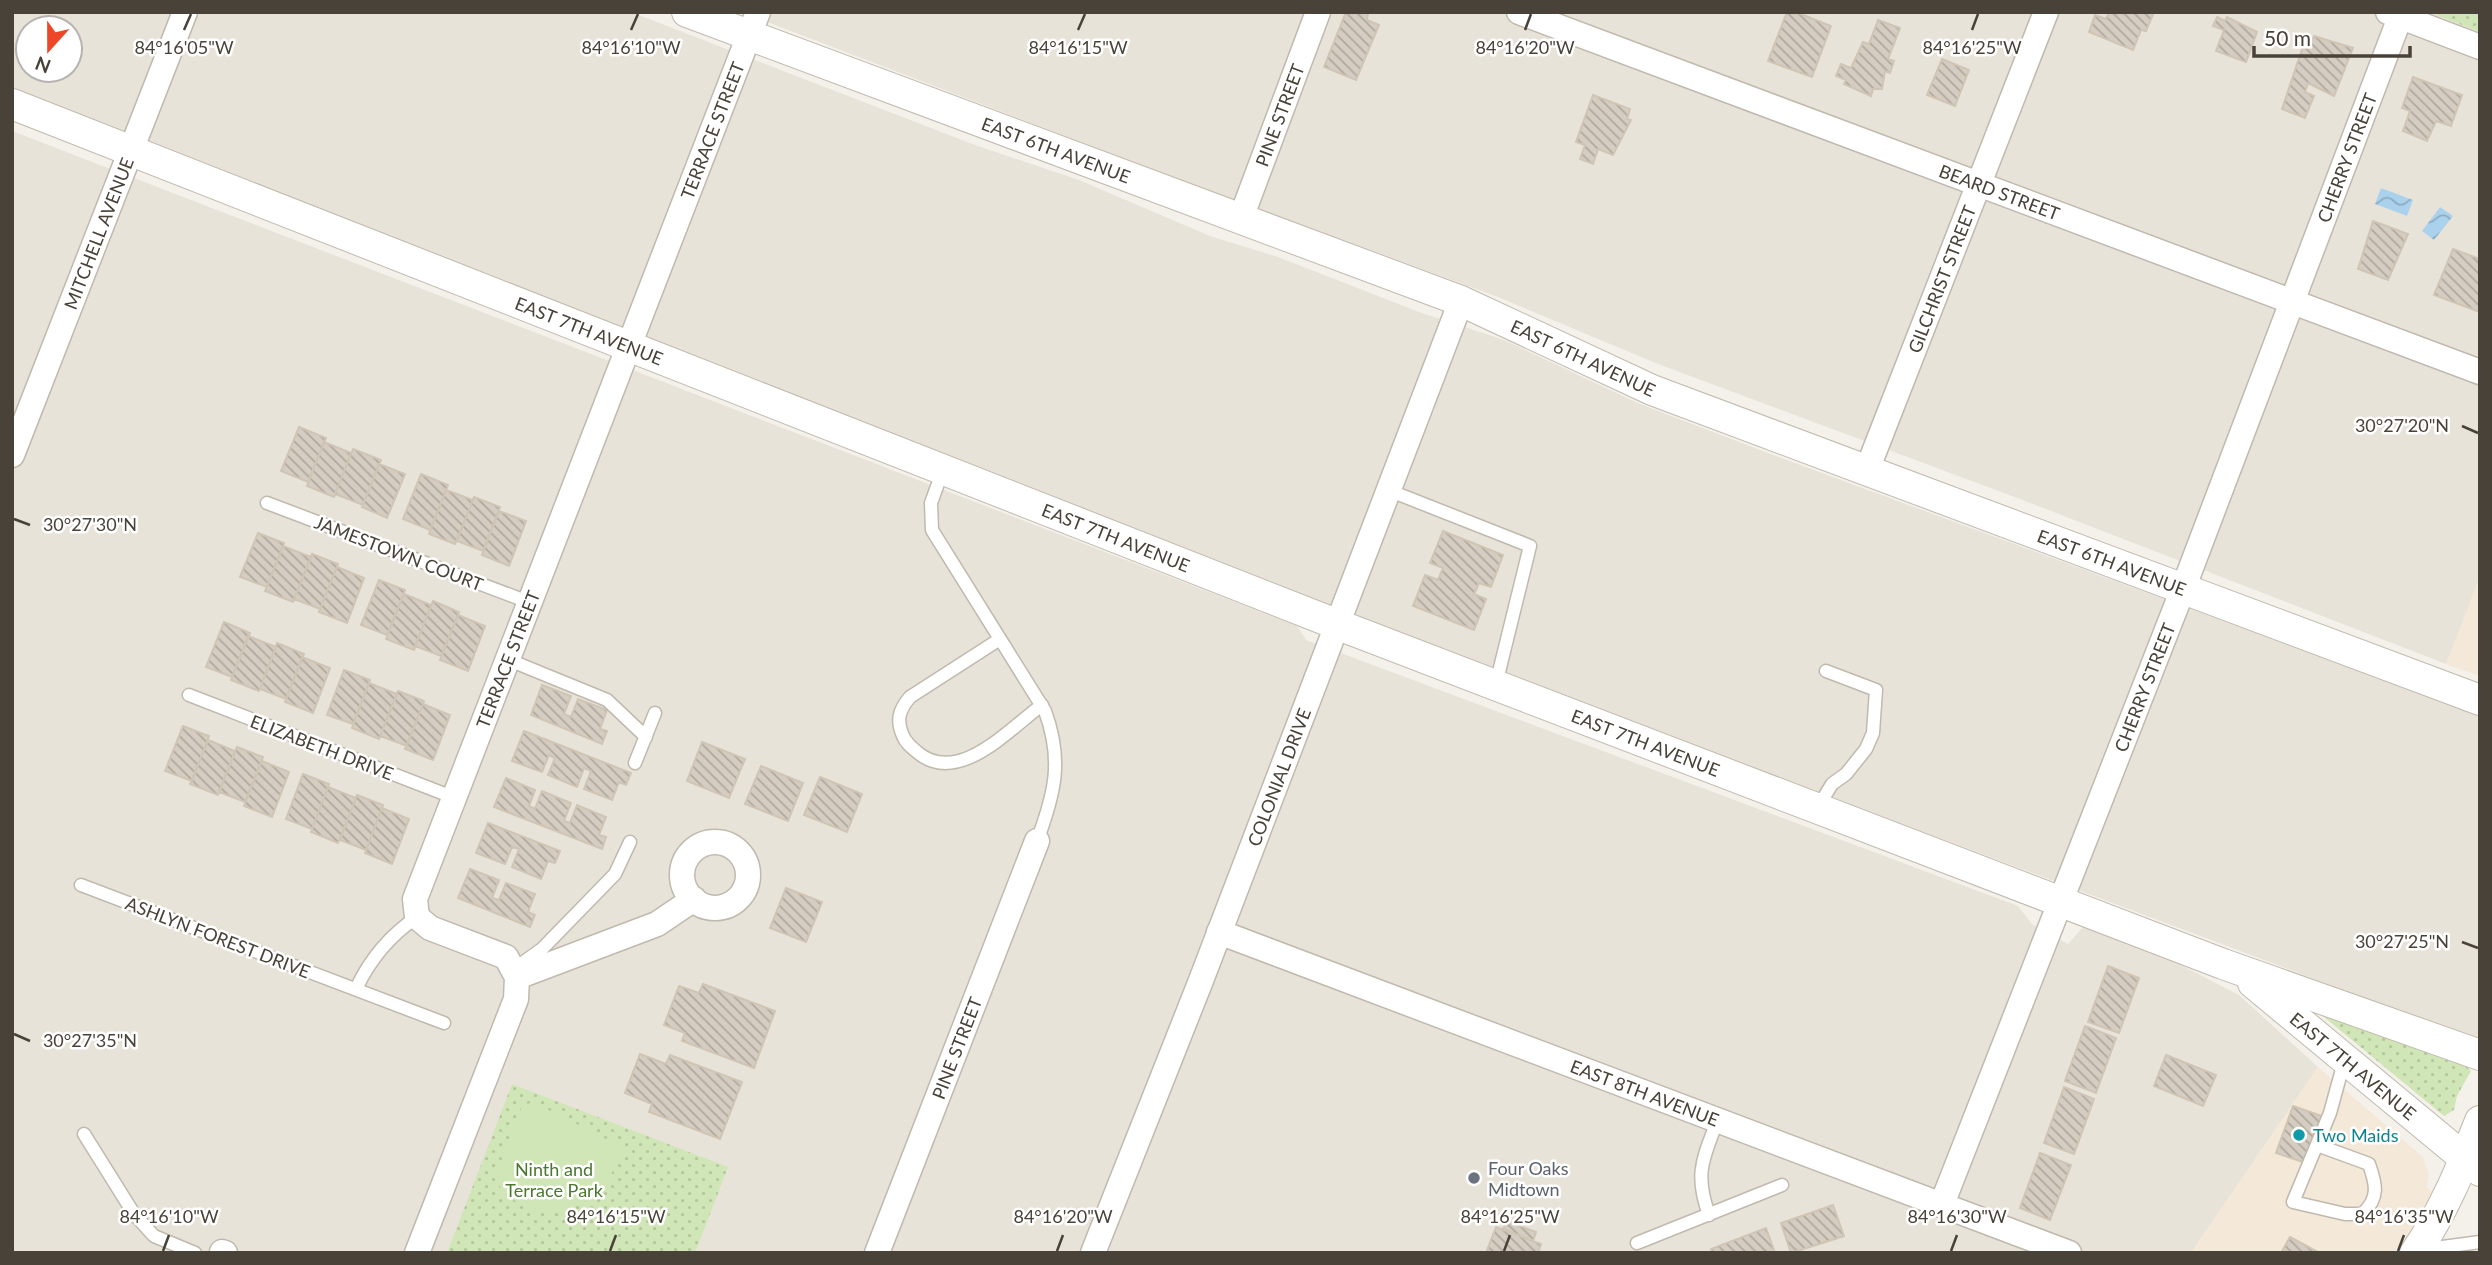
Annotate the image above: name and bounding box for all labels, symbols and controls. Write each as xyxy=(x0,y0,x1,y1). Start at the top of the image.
north arrow xyxy=(14,14,84,84)
scale bar xyxy=(2254,14,2410,58)
text: 50 m xyxy=(2264,25,2311,50)
text: 84°16'05"W xyxy=(134,36,234,58)
text: 84°16'10"W xyxy=(581,36,681,58)
text: 84°16'15"W xyxy=(1028,36,1128,58)
text: 84°16'20"W xyxy=(1475,36,1575,58)
text: 84°16'25"W xyxy=(1922,36,2022,58)
text: N xyxy=(32,52,54,79)
street label: TERRACE STREET xyxy=(676,58,749,202)
street label: PINE STREET xyxy=(1250,60,1309,169)
street label: CHERRY STREET xyxy=(2312,89,2381,225)
street label: EAST 6TH AVENUE xyxy=(979,112,1134,188)
street label: MITCHELL AVENUE xyxy=(59,154,138,312)
street label: BEARD STREET xyxy=(1936,159,2063,225)
street label: GILCHRIST STREET xyxy=(1903,202,1980,356)
street label: EAST 7TH AVENUE xyxy=(512,292,666,370)
street label: EAST 6TH AVENUE xyxy=(1507,315,1659,401)
text: 30°27'20"N xyxy=(2355,414,2449,436)
street label: EAST 7TH AVENUE xyxy=(1039,499,1193,577)
street label: JAMESTOWN COURT xyxy=(312,511,487,595)
text: 30°27'30"N xyxy=(43,513,137,535)
street label: EAST 6TH AVENUE xyxy=(2034,524,2189,600)
street label: TERRACE STREET xyxy=(471,587,544,731)
street label: CHERRY STREET xyxy=(2109,619,2180,755)
street label: EAST 7TH AVENUE xyxy=(1568,704,1723,781)
street label: COLONIAL DRIVE xyxy=(1242,705,1315,849)
street label: ELIZABETH DRIVE xyxy=(247,710,397,784)
street label: ASHLYN FOREST DRIVE xyxy=(123,892,313,982)
text: 30°27'25"N xyxy=(2355,930,2449,952)
street label: PINE STREET xyxy=(927,993,987,1102)
street label: EAST 7TH AVENUE xyxy=(2286,1007,2421,1125)
text: 30°27'35"N xyxy=(43,1029,137,1051)
street label: EAST 8TH AVENUE xyxy=(1567,1055,1722,1131)
place label: Two Maids xyxy=(2313,1124,2399,1146)
marker: Two Maids xyxy=(2291,1127,2307,1143)
place label: Four Oaks Midtown xyxy=(1488,1157,1569,1200)
park label: Ninth and Terrace Park xyxy=(505,1158,604,1201)
marker: Four Oaks Midtown xyxy=(1466,1170,1482,1186)
text: 84°16'10"W xyxy=(119,1205,219,1227)
text: 84°16'15"W xyxy=(566,1205,666,1227)
text: 84°16'20"W xyxy=(1013,1205,1113,1227)
text: 84°16'25"W xyxy=(1460,1205,1560,1227)
text: 84°16'30"W xyxy=(1907,1205,2007,1227)
text: 84°16'35"W xyxy=(2354,1205,2454,1227)

